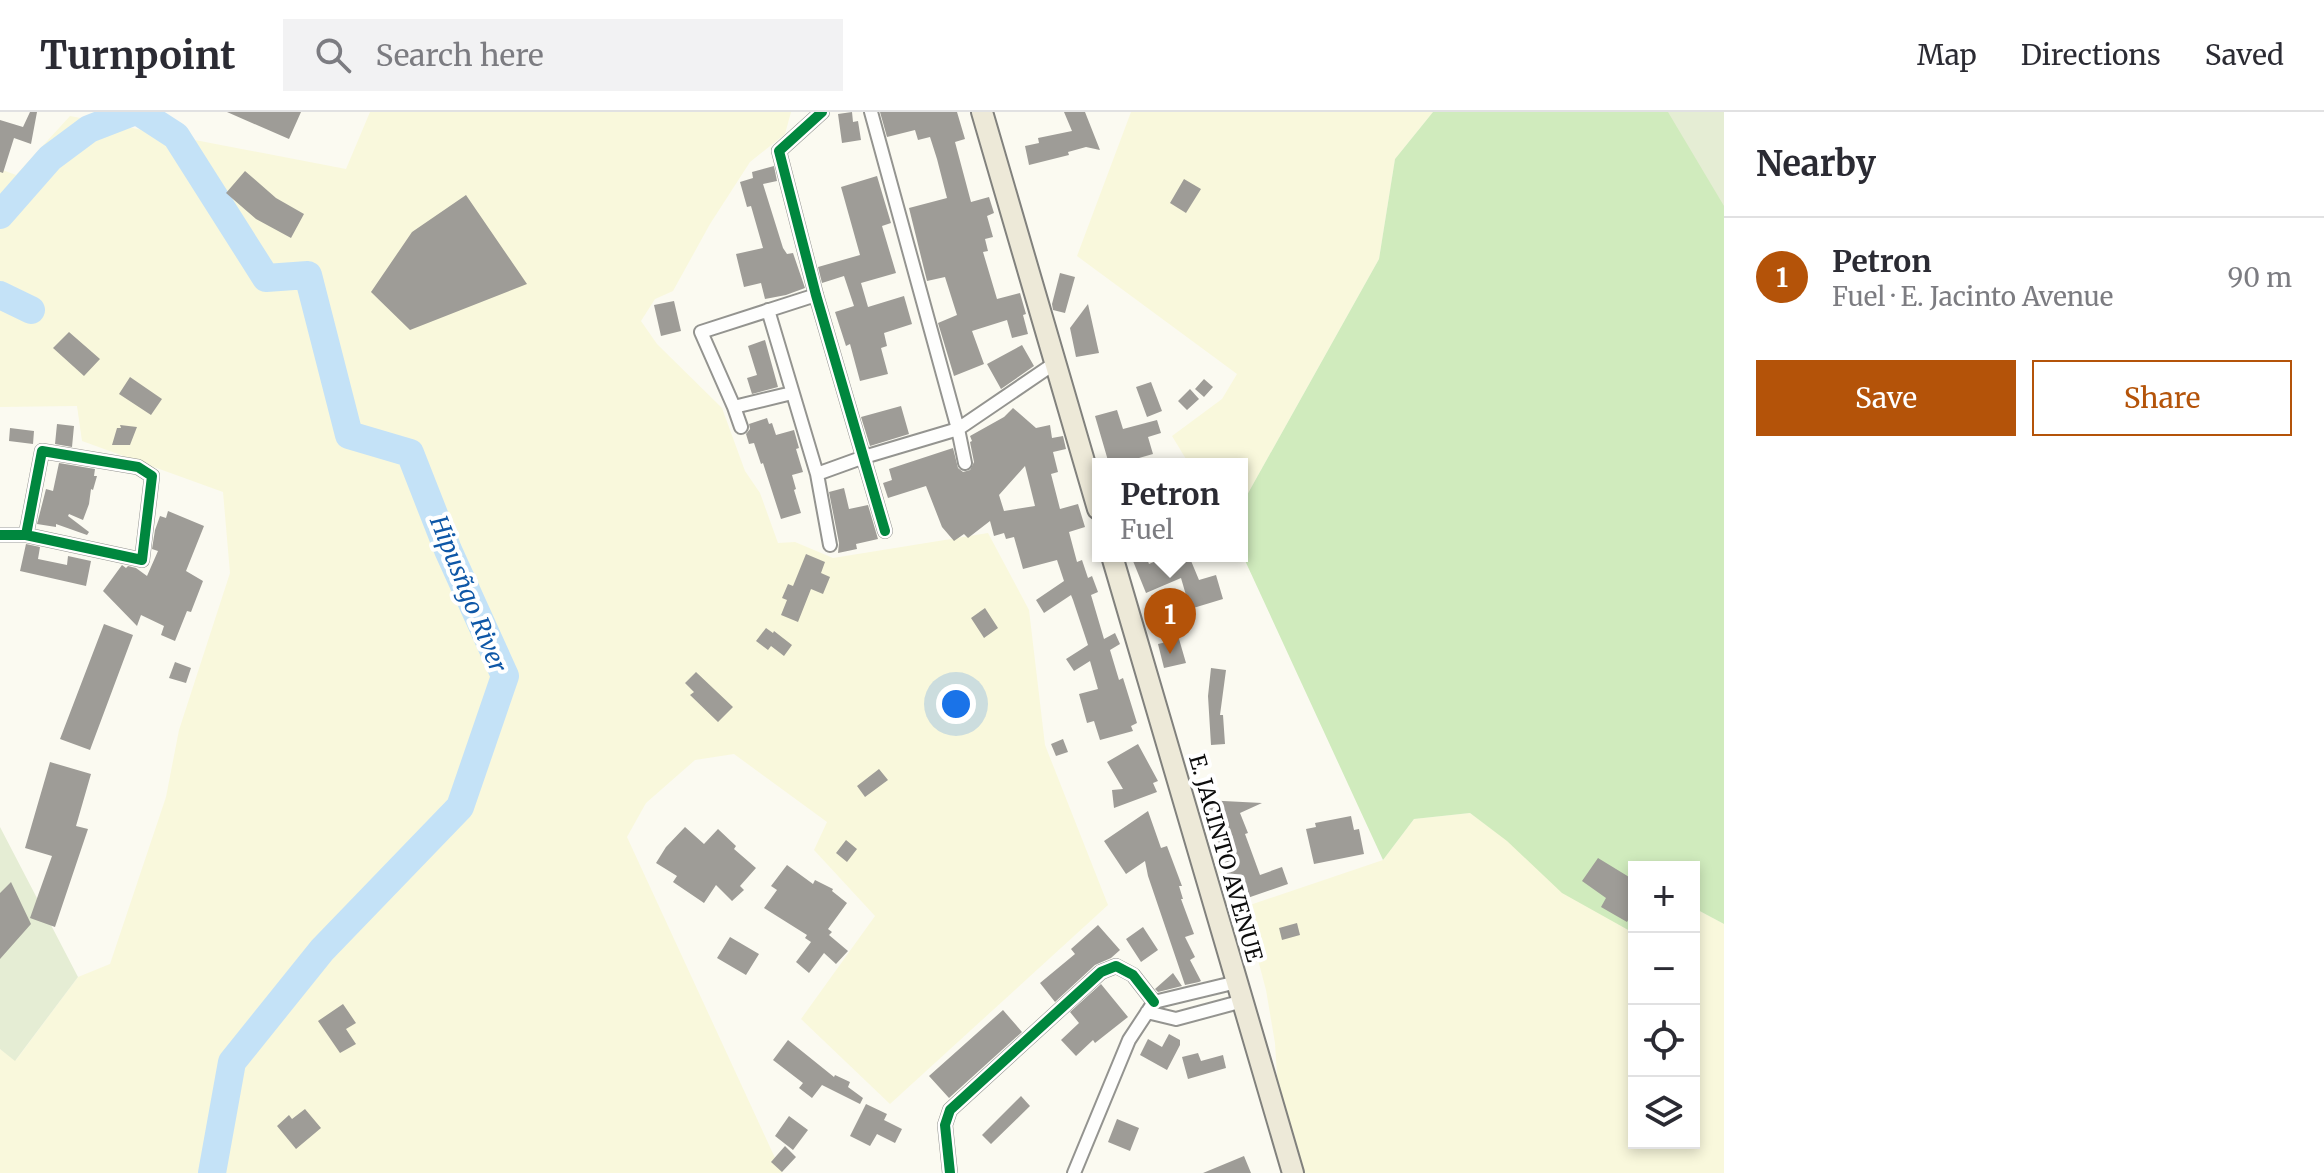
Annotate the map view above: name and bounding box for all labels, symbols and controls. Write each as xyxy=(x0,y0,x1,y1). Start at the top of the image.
search box xyxy=(283,19,843,91)
text: Turnpoint xyxy=(40,32,235,79)
icon: search xyxy=(311,33,355,77)
text: Search here xyxy=(375,36,544,74)
text: Map xyxy=(1917,37,1977,73)
text: Directions xyxy=(2021,37,2161,73)
text: Saved xyxy=(2205,37,2284,73)
text: Nearby xyxy=(1756,143,1876,185)
text: Petron xyxy=(1832,242,1932,280)
text: 1 xyxy=(1776,261,1788,294)
text: 90 m xyxy=(2228,261,2292,294)
text: Fuel · E. Jacinto Avenue xyxy=(1832,280,2113,313)
button: Save xyxy=(1756,360,2016,436)
button: Share xyxy=(2032,360,2292,436)
popup xyxy=(1092,458,1248,562)
text: Petron xyxy=(1120,475,1220,513)
water label: Hipusñgo River xyxy=(423,510,514,678)
text: Fuel xyxy=(1120,513,1174,546)
pin: 1 xyxy=(1144,588,1196,654)
your location xyxy=(936,684,976,724)
street label: E. JACINTO AVENUE xyxy=(1183,751,1269,965)
map controls xyxy=(1628,861,1700,1149)
button: + xyxy=(1628,861,1700,933)
button: − xyxy=(1628,933,1700,1005)
button: locate xyxy=(1628,1005,1700,1077)
button: layers xyxy=(1628,1077,1700,1149)

